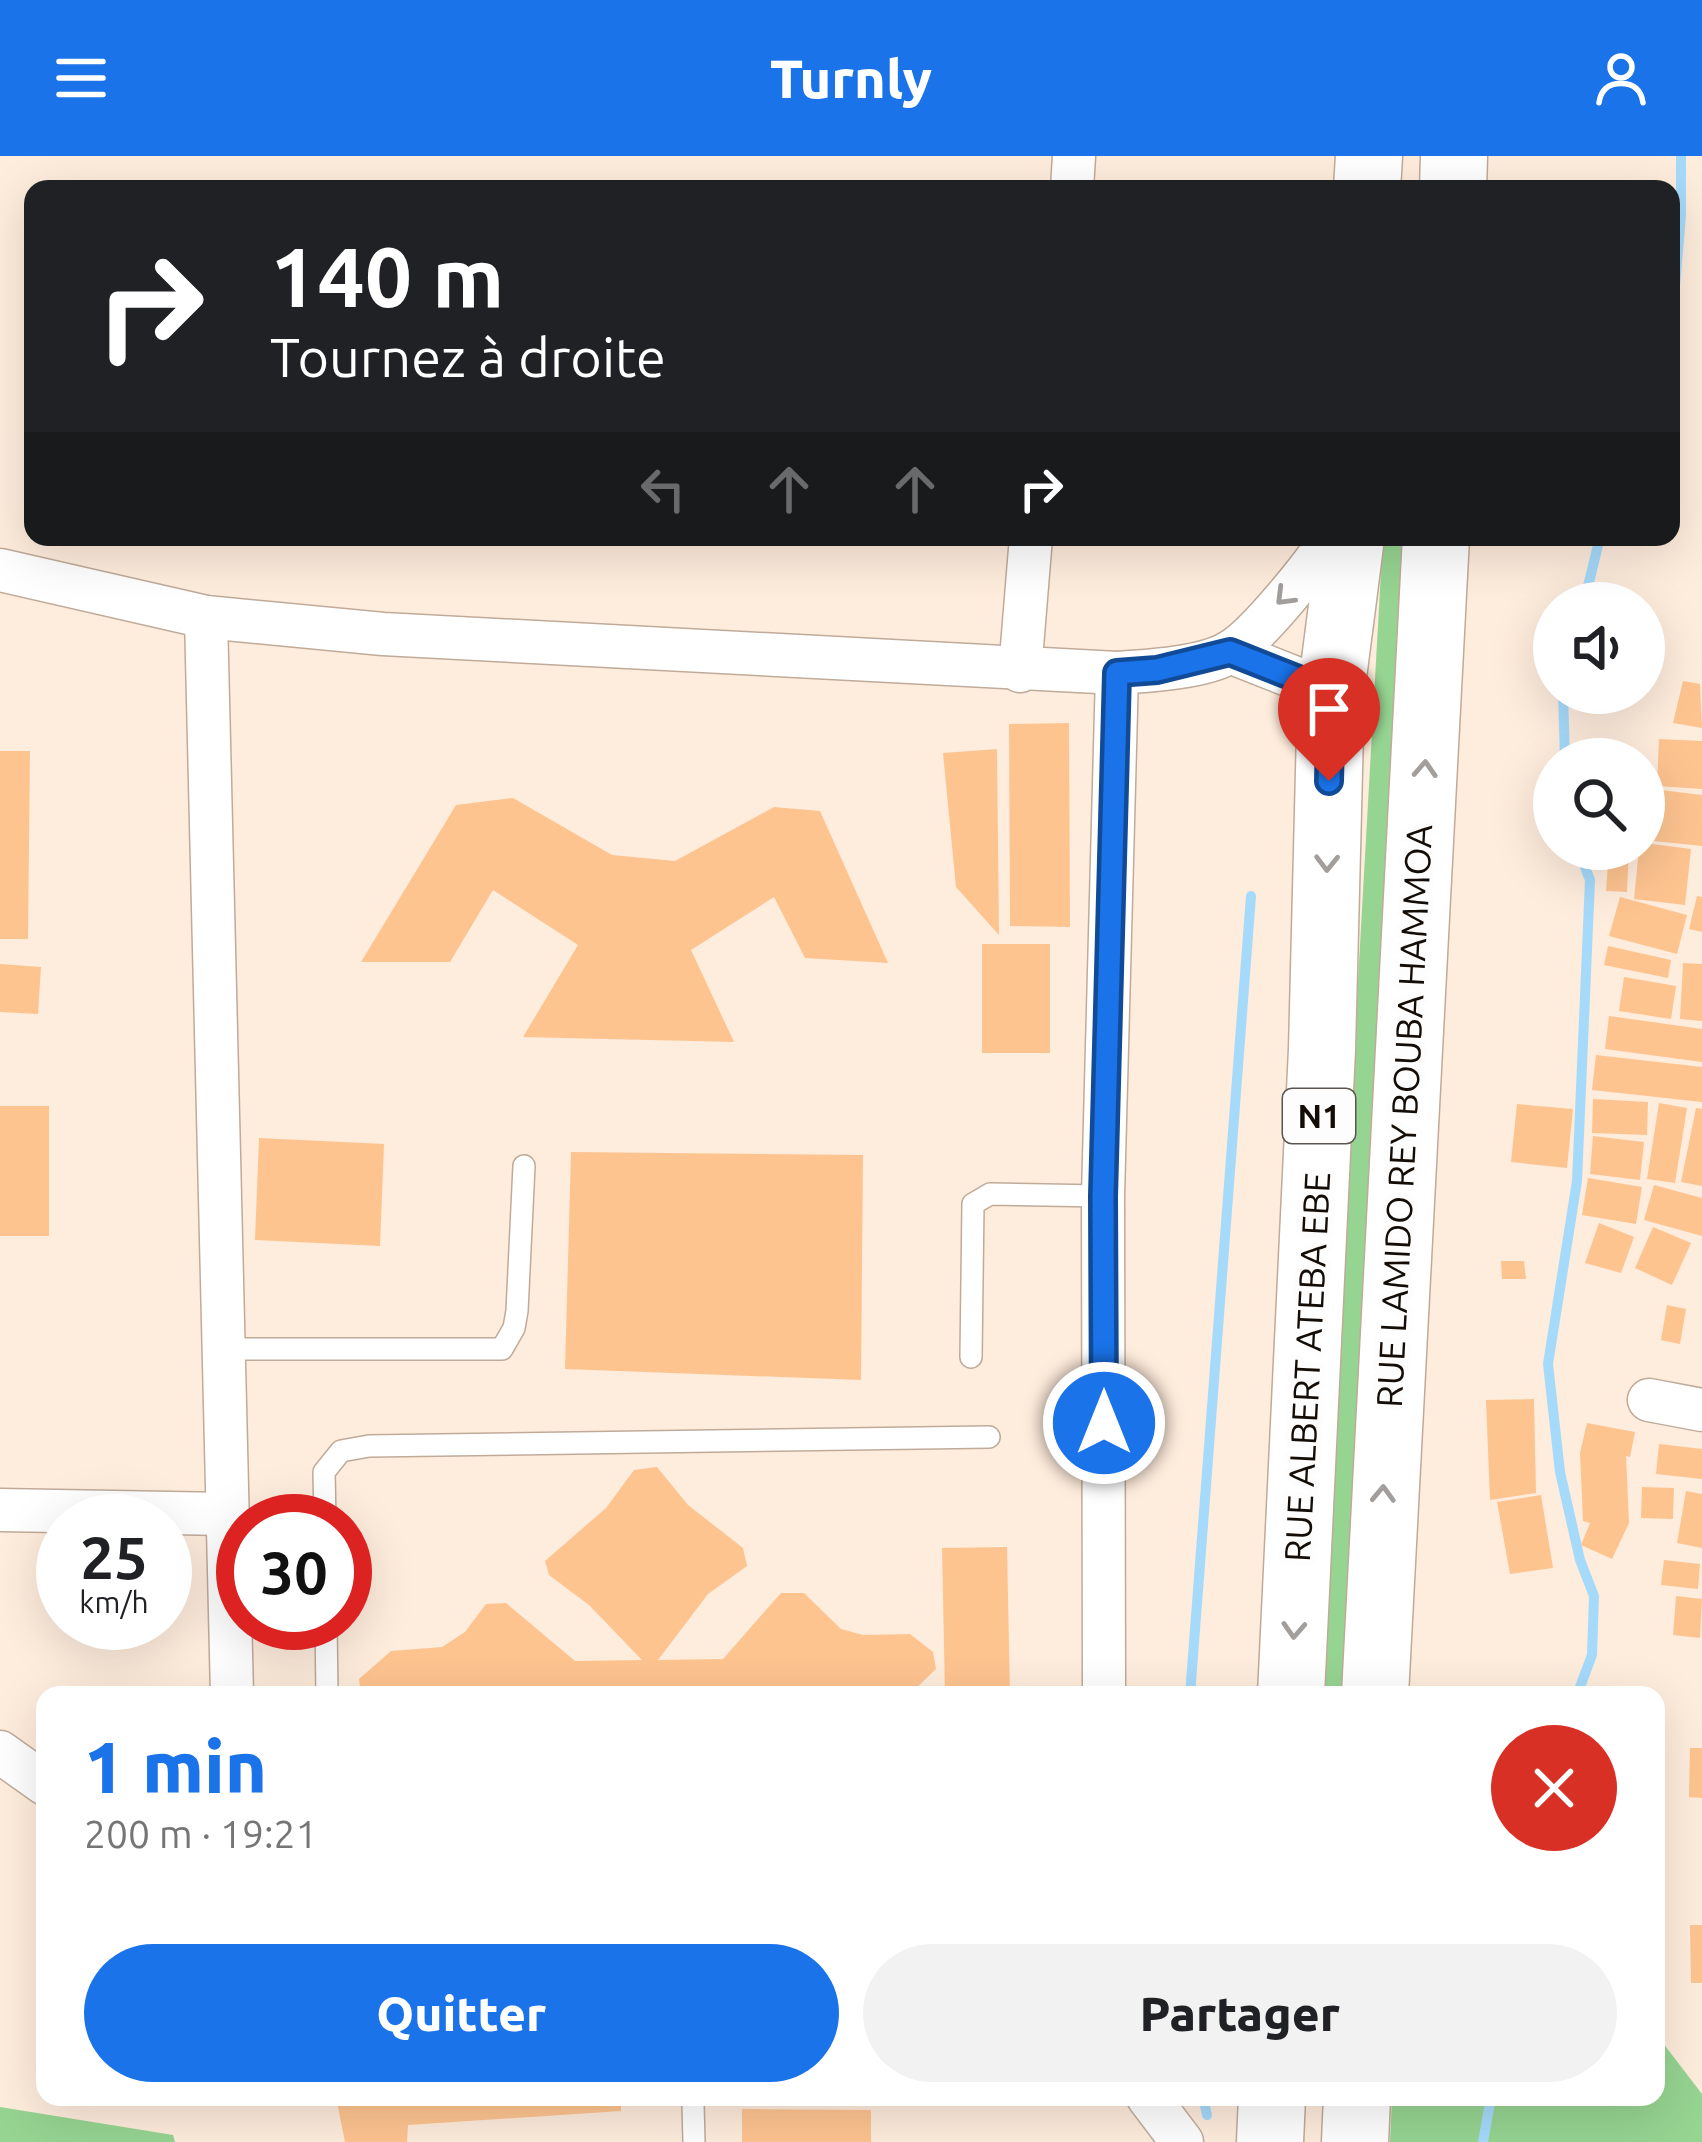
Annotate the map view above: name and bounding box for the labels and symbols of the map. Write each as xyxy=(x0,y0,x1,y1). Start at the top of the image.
one-way arrow xyxy=(1276,583,1298,605)
pin xyxy=(1278,658,1380,781)
one-way arrow xyxy=(1412,759,1438,778)
street label: RUE LAMIDO REY BOUBA HAMMOA xyxy=(1368,823,1439,1409)
one-way arrow xyxy=(1314,854,1340,873)
road number: N1 xyxy=(1283,1089,1355,1143)
street label: RUE ALBERT ATEBA EBE xyxy=(1276,1171,1337,1563)
position arrow xyxy=(1041,1360,1167,1486)
one-way arrow xyxy=(1370,1484,1396,1503)
speed limit sign: 30 xyxy=(216,1494,372,1650)
one-way arrow xyxy=(1281,1621,1307,1640)

